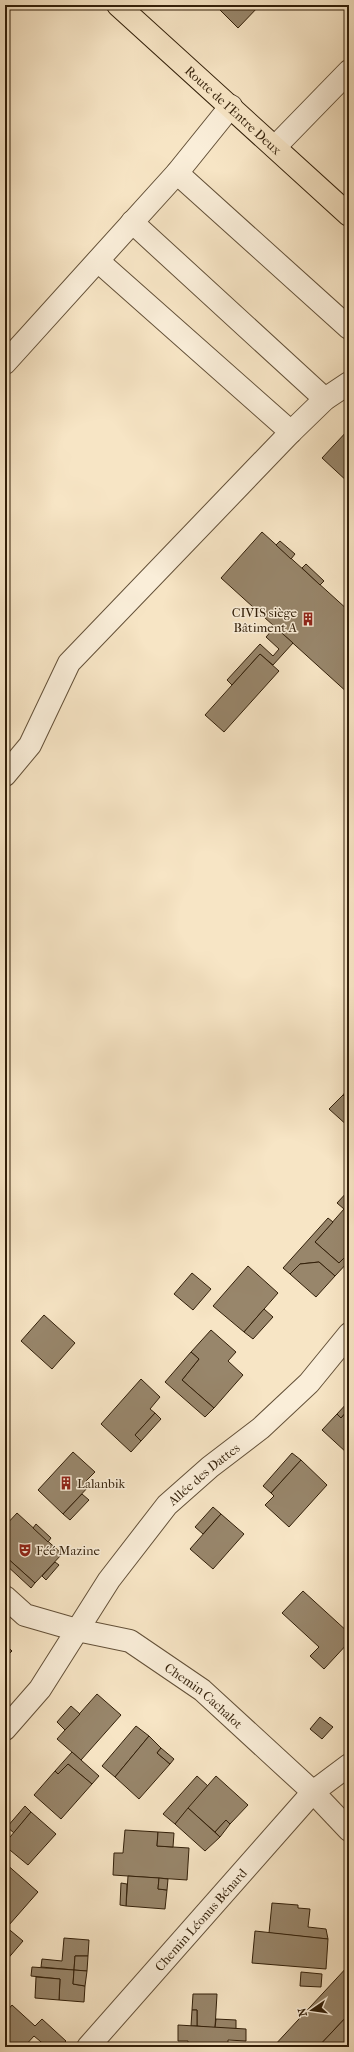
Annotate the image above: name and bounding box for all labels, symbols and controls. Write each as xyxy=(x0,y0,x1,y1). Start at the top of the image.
street label: Route de l'Entre Deux xyxy=(182,62,285,158)
place label: CIVIS siège Bâtiment A xyxy=(232,605,298,635)
building icon: CIVIS siège Bâtiment A xyxy=(300,611,316,627)
street label: Allée des Dattes xyxy=(164,1440,243,1509)
building icon: Lalanbik xyxy=(58,1475,74,1491)
place label: Lalanbik xyxy=(77,1476,126,1491)
theatre icon: Féé Mazine xyxy=(17,1542,33,1558)
place label: Féé Mazine xyxy=(36,1543,101,1558)
street label: Chemin Cachalot xyxy=(162,1659,246,1731)
street label: Chemin Léonus Bénard xyxy=(151,1865,250,1974)
north arrow xyxy=(292,1990,332,2030)
text: N xyxy=(295,2006,310,2018)

